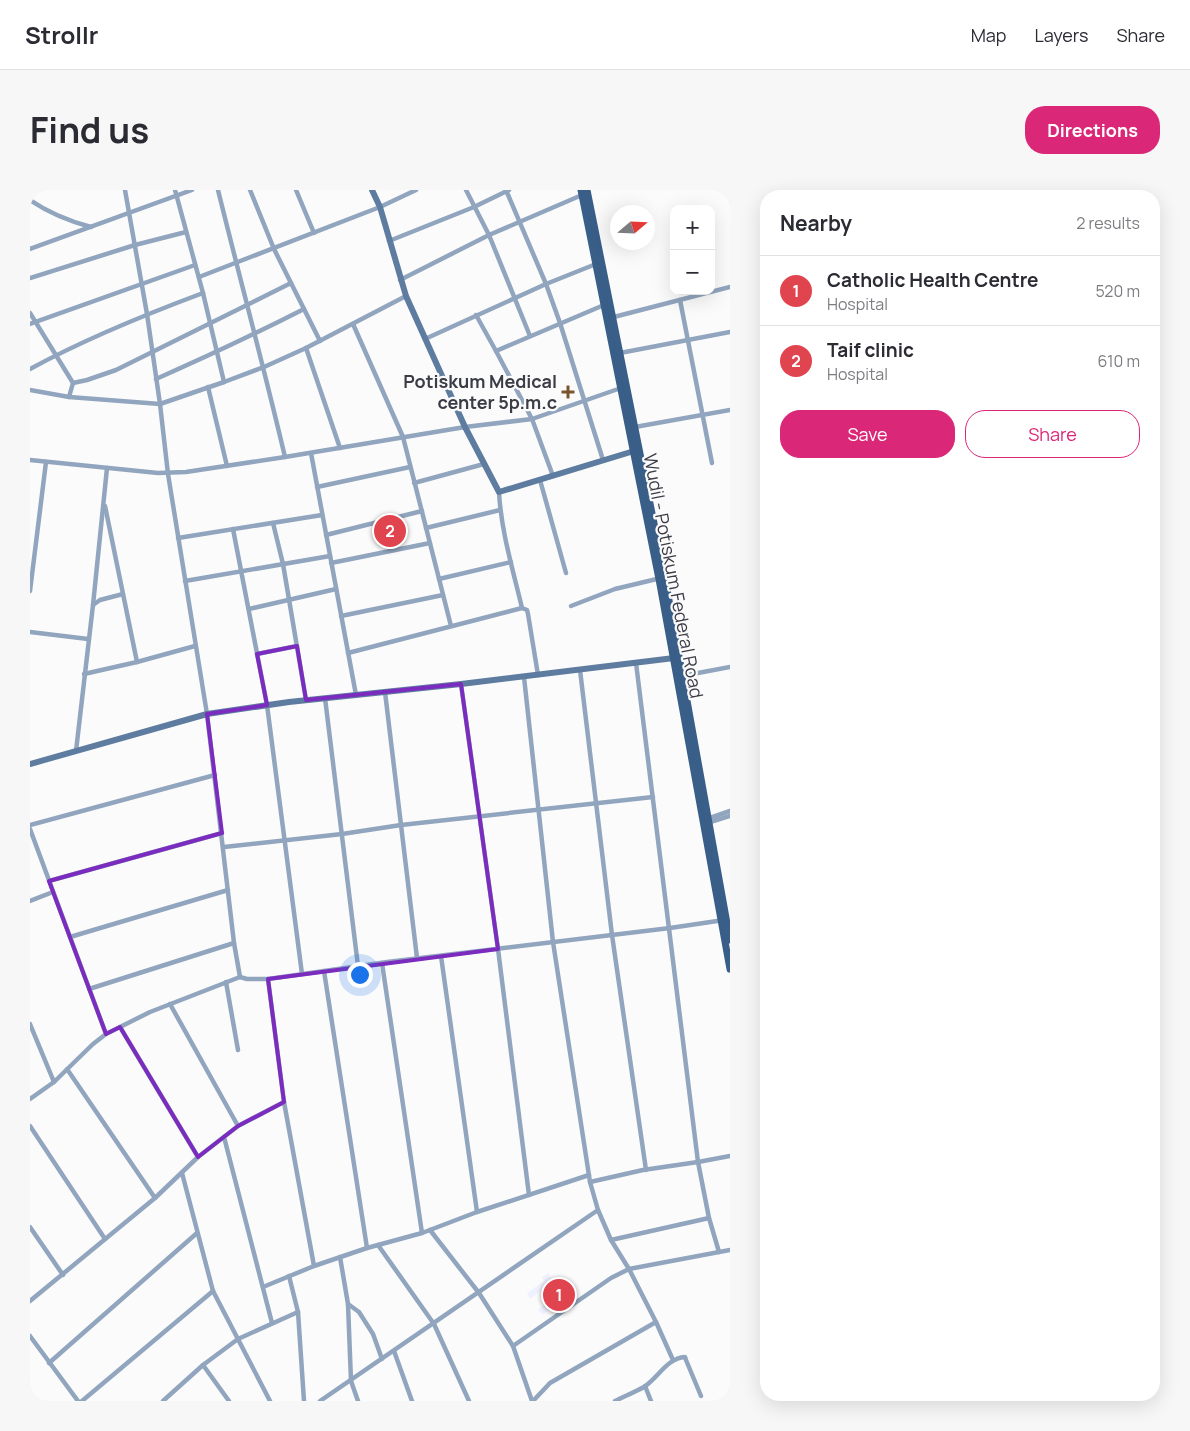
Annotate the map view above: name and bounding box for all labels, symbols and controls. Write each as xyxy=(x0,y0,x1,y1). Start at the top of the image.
text: Strollr xyxy=(25,18,98,51)
text: Map xyxy=(971,23,1006,47)
text: Layers xyxy=(1034,23,1088,47)
text: Share xyxy=(1116,23,1165,47)
text: Find us xyxy=(30,106,149,154)
button: Directions xyxy=(1025,106,1160,154)
north arrow xyxy=(610,205,655,250)
map controls xyxy=(670,205,715,295)
button: + xyxy=(670,205,715,250)
text: Nearby xyxy=(780,209,852,237)
text: 2 results xyxy=(1076,212,1140,234)
button: − xyxy=(670,250,715,295)
text: Catholic Health Centre xyxy=(827,267,1039,293)
text: 1 xyxy=(792,280,800,302)
text: 520 m xyxy=(1096,280,1140,302)
text: Hospital xyxy=(827,293,888,315)
text: Taif clinic xyxy=(827,337,914,363)
text: 2 xyxy=(791,350,801,372)
text: 610 m xyxy=(1098,350,1140,372)
text: Hospital xyxy=(827,363,888,385)
place label: Potiskum Medical center 5p.m.c xyxy=(403,369,557,414)
marker: Potiskum Medical center 5p.m.c xyxy=(561,385,575,399)
button: Save xyxy=(780,410,955,458)
button: Share xyxy=(965,410,1140,458)
street label: Wudil - Potiskum Federal Road xyxy=(638,451,709,700)
pin: 2 xyxy=(374,512,406,550)
your location xyxy=(347,962,373,988)
pin: 1 xyxy=(543,1276,575,1314)

